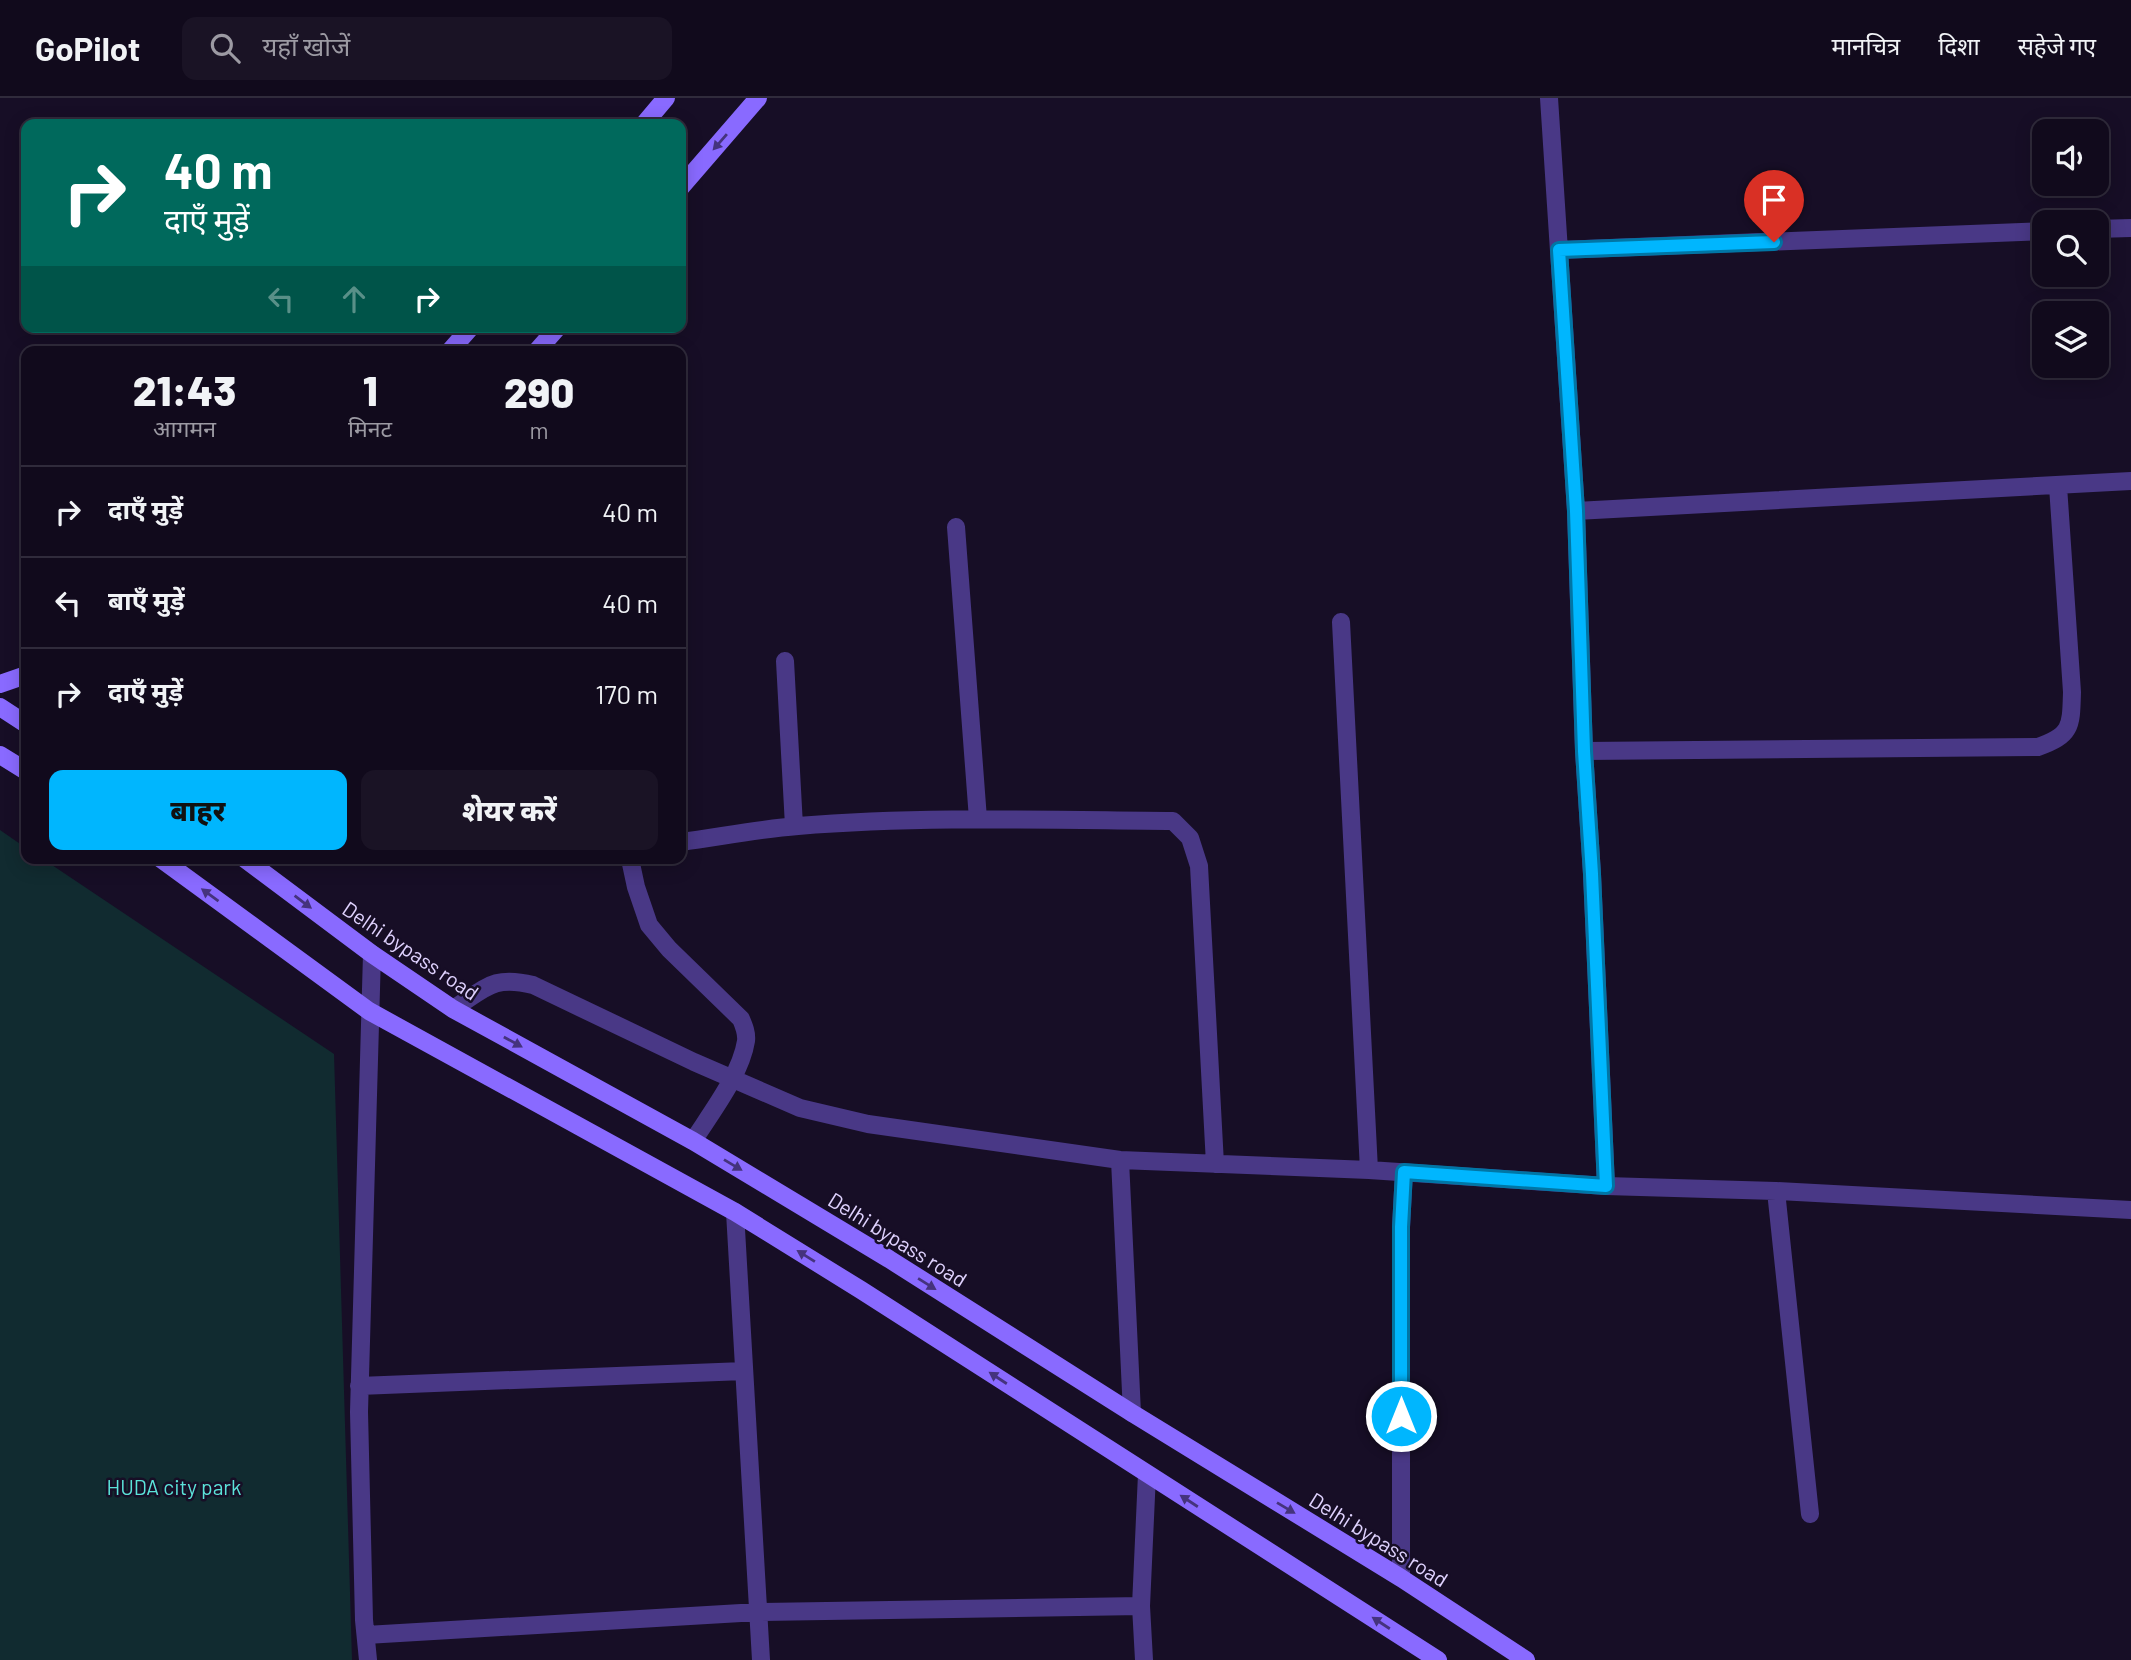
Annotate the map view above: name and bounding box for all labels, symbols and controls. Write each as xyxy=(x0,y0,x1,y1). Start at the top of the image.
search box xyxy=(182,17,672,80)
text: GoPilot xyxy=(35,28,140,68)
icon: search xyxy=(206,29,244,67)
text: यहाँ खोजें xyxy=(262,30,350,61)
text: मानचित्र xyxy=(1832,31,1900,60)
text: दिशा xyxy=(1938,31,1980,60)
text: सहेजे गए xyxy=(2018,31,2096,60)
map controls xyxy=(2032,119,2109,378)
button: sound xyxy=(2032,119,2109,196)
one-way arrow xyxy=(712,134,728,151)
text: 40 m xyxy=(164,140,272,199)
icon: right xyxy=(49,147,140,238)
pin xyxy=(1744,170,1804,242)
icon: arrive xyxy=(1755,181,1793,219)
text: दाएँ मुड़ें xyxy=(164,200,250,238)
button: search xyxy=(2032,210,2109,287)
icon: left xyxy=(262,280,300,318)
icon: ahead xyxy=(335,280,373,318)
icon: right xyxy=(408,280,446,318)
button: layers xyxy=(2032,301,2109,378)
text: 21:43 xyxy=(133,364,236,414)
text: 1 xyxy=(363,364,378,414)
text: 290 xyxy=(504,366,574,416)
text: आगमन xyxy=(153,414,216,442)
text: मिनट xyxy=(348,414,392,442)
text: m xyxy=(530,416,549,444)
icon: right xyxy=(49,493,87,531)
text: दाएँ मुड़ें xyxy=(108,493,183,524)
text: 40 m xyxy=(602,496,658,527)
icon: left xyxy=(49,584,87,622)
text: बाएँ मुड़ें xyxy=(108,584,185,615)
text: 40 m xyxy=(602,587,658,618)
icon: right xyxy=(49,675,87,713)
text: दाएँ मुड़ें xyxy=(108,675,183,706)
text: 170 m xyxy=(595,678,658,709)
button: बाहर xyxy=(49,770,347,850)
button: शेयर करें xyxy=(361,770,658,850)
one-way arrow xyxy=(201,888,220,902)
one-way arrow xyxy=(294,895,312,909)
street label: Delhi bypass road xyxy=(338,895,484,1005)
one-way arrow xyxy=(503,1036,523,1048)
one-way arrow xyxy=(723,1158,742,1171)
street label: Delhi bypass road xyxy=(824,1186,972,1292)
one-way arrow xyxy=(796,1249,815,1262)
one-way arrow xyxy=(917,1277,936,1290)
one-way arrow xyxy=(988,1371,1007,1384)
position arrow xyxy=(1364,1379,1438,1453)
park label: HUDA city park xyxy=(106,1474,242,1499)
street label: Delhi bypass road xyxy=(1305,1486,1453,1592)
one-way arrow xyxy=(1179,1494,1199,1507)
one-way arrow xyxy=(1277,1501,1296,1514)
one-way arrow xyxy=(1371,1617,1390,1630)

